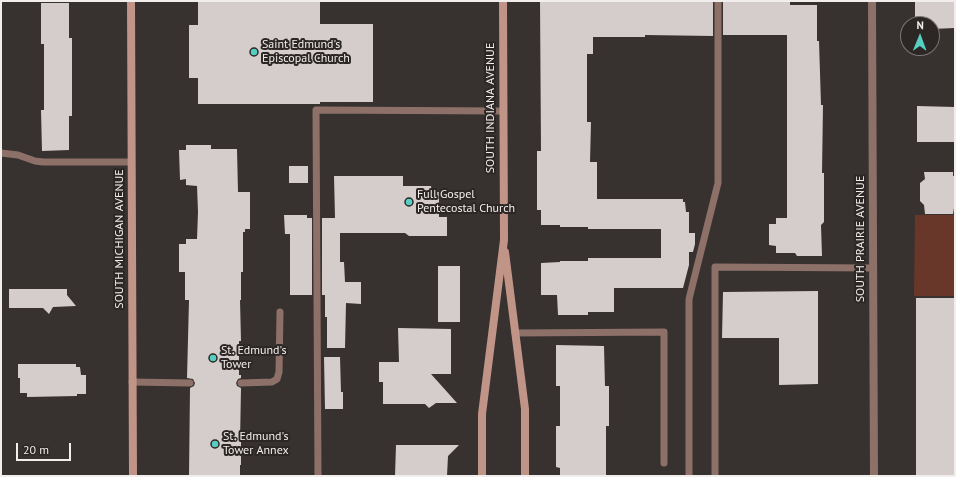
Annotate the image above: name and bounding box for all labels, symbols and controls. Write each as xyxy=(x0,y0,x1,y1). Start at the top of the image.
north arrow xyxy=(900,16,940,56)
text: N xyxy=(916,18,924,32)
place label: Saint Edmund's Episcopal Church xyxy=(262,38,350,66)
street label: SOUTH INDIANA AVENUE xyxy=(484,43,498,173)
marker: Saint Edmund's Episcopal Church xyxy=(249,47,259,57)
street label: SOUTH MICHIGAN AVENUE xyxy=(113,169,127,309)
street label: SOUTH PRAIRIE AVENUE xyxy=(854,176,868,302)
place label: Full Gospel Pentecostal Church xyxy=(417,188,515,216)
marker: Full Gospel Pentecostal Church xyxy=(404,197,414,207)
place label: St. Edmund's Tower xyxy=(221,344,286,372)
marker: St. Edmund's Tower xyxy=(208,353,218,363)
place label: St. Edmund's Tower Annex xyxy=(223,430,289,458)
scale bar xyxy=(18,435,73,461)
marker: St. Edmund's Tower Annex xyxy=(210,439,220,449)
text: 20 m xyxy=(23,442,49,457)

